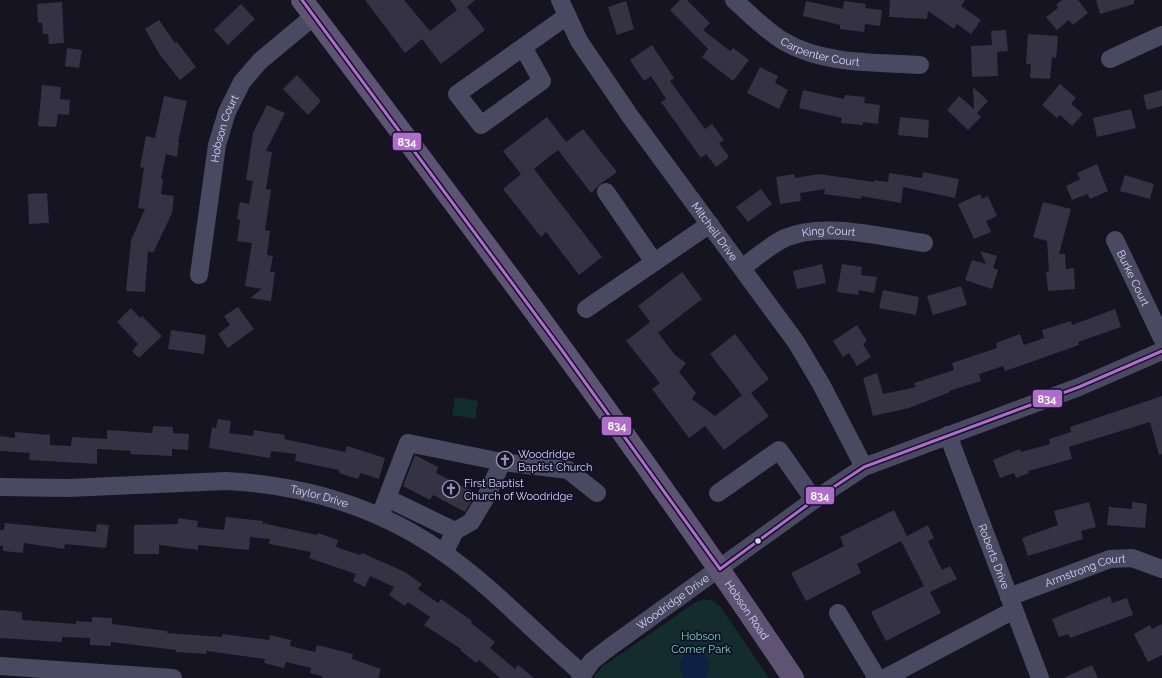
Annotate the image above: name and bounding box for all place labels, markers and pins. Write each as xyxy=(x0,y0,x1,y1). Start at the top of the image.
place label: Woodridge Baptist Church xyxy=(518,448,593,474)
church icon: Woodridge Baptist Church xyxy=(495,450,515,470)
place label: First Baptist Church of Woodridge xyxy=(464,477,573,503)
church icon: First Baptist Church of Woodridge xyxy=(441,479,461,499)
unlabelled marker xyxy=(753,536,763,546)

